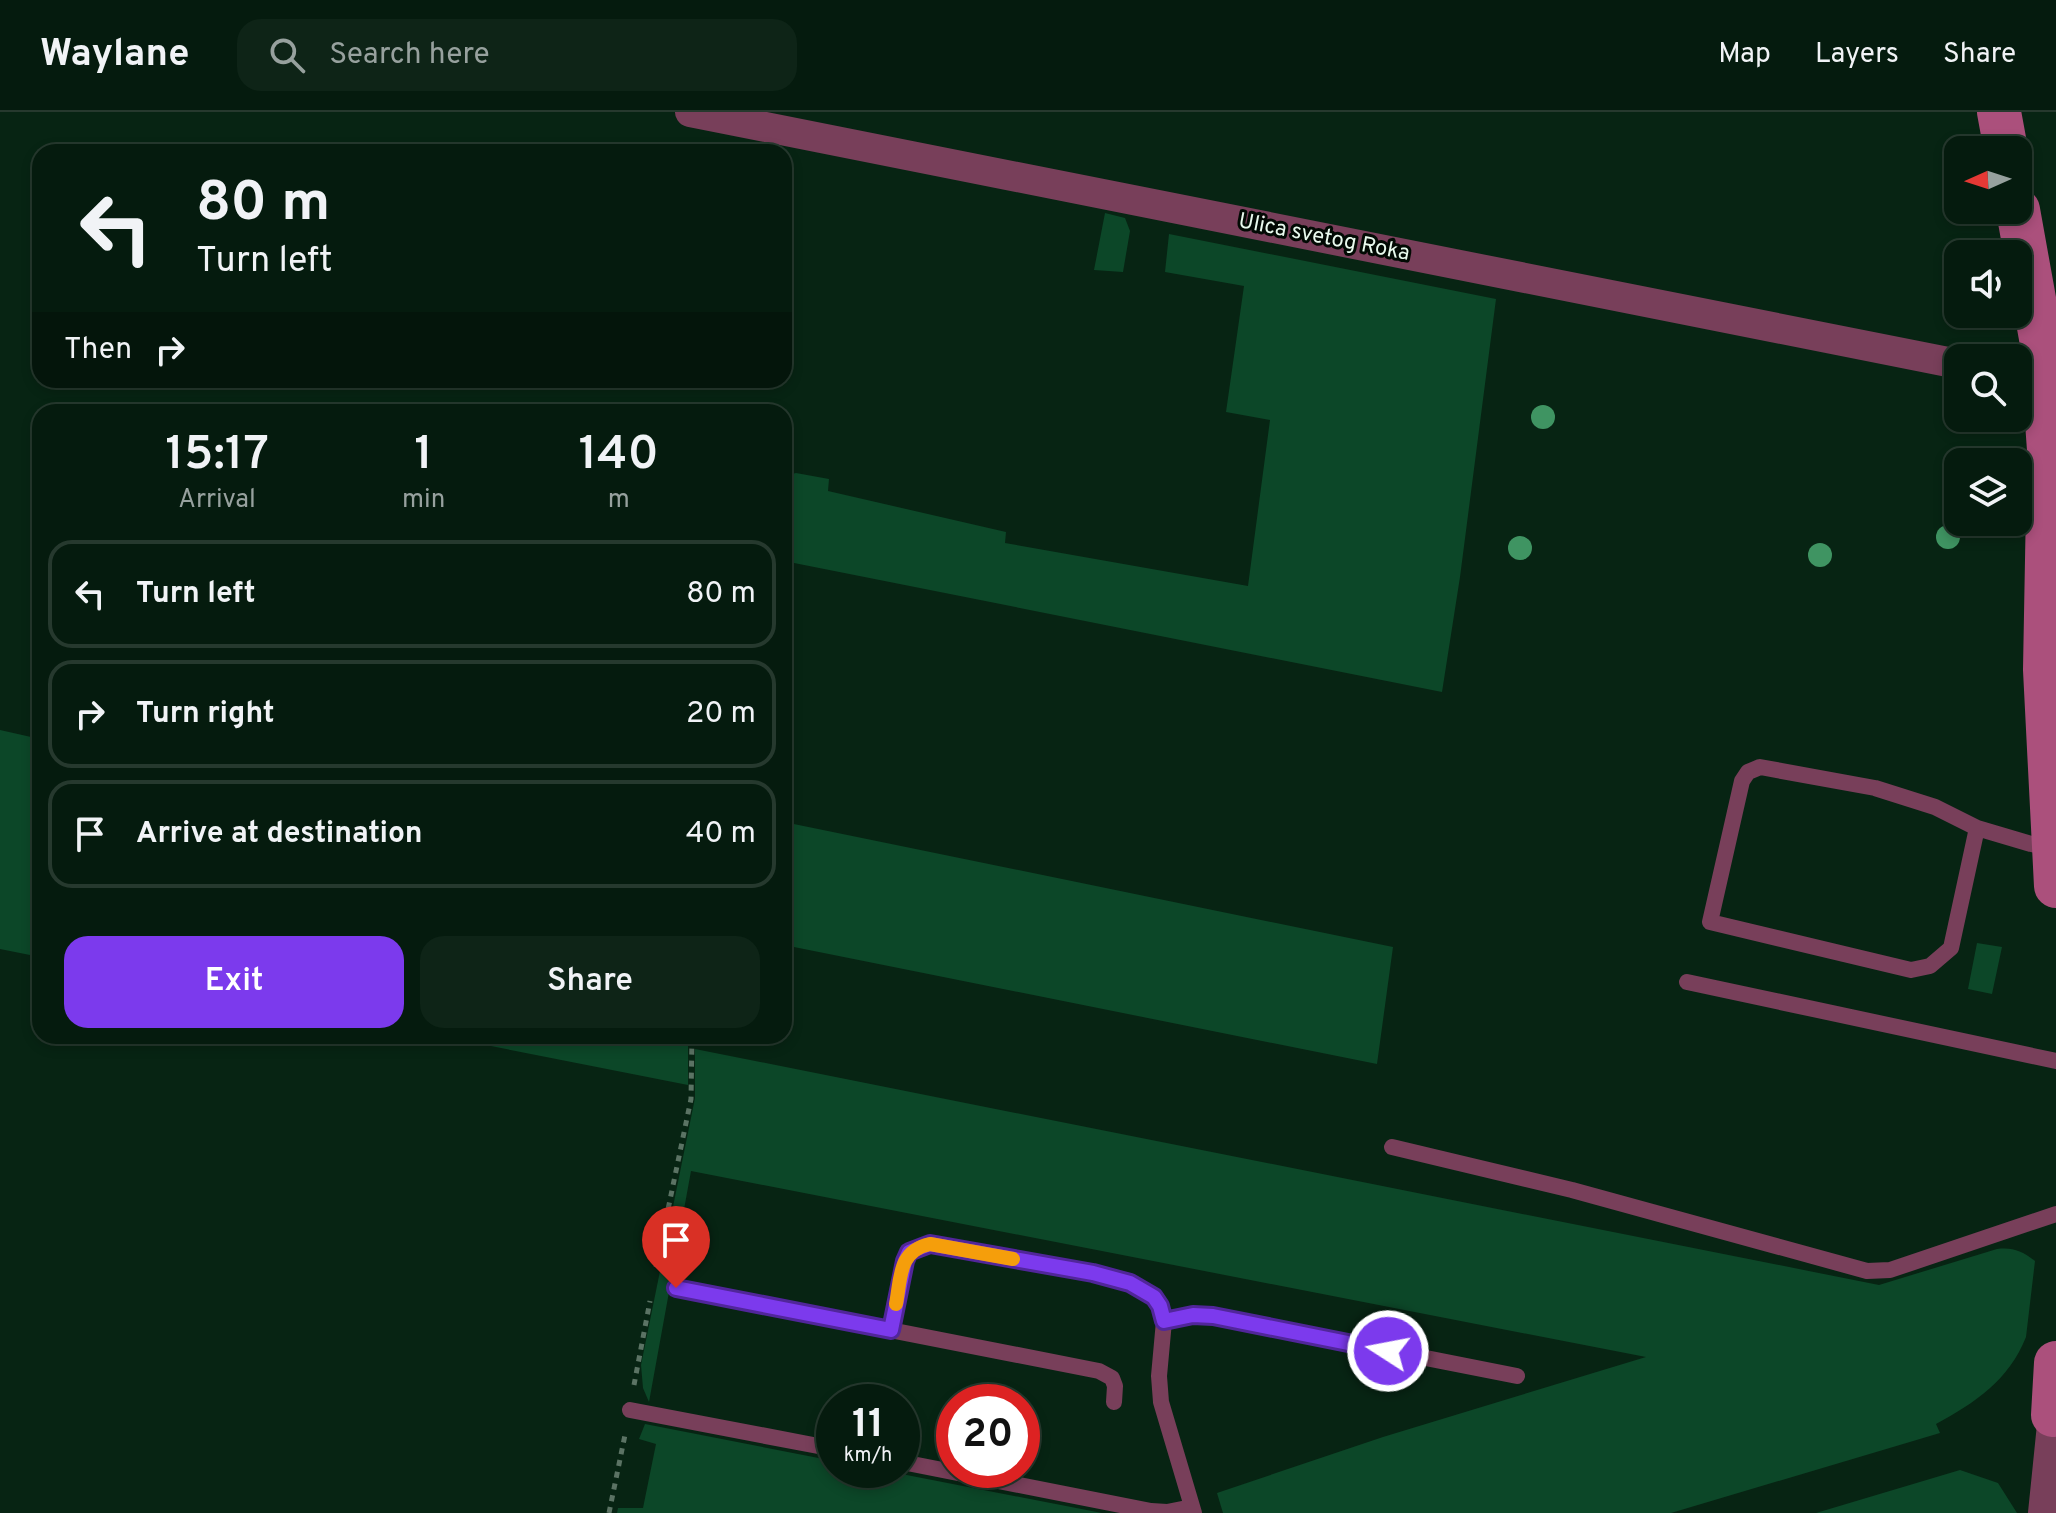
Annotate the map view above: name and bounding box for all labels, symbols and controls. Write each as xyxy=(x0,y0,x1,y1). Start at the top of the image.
search box xyxy=(237,19,797,91)
text: Waylane xyxy=(40,31,189,80)
icon: search xyxy=(265,33,309,77)
text: Search here xyxy=(329,37,490,74)
text: Map xyxy=(1718,37,1771,73)
text: Layers xyxy=(1815,37,1899,73)
text: Share xyxy=(1943,37,2016,73)
north arrow xyxy=(1944,136,2032,224)
map controls xyxy=(1944,136,2032,536)
text: 80 m xyxy=(196,170,330,240)
icon: left xyxy=(64,176,168,280)
street label: Ulica svetog Roka xyxy=(1236,208,1412,268)
text: Turn left xyxy=(196,239,333,285)
button: sound xyxy=(1944,240,2032,328)
icon: right xyxy=(148,328,192,372)
text: Then xyxy=(64,332,132,369)
button: search xyxy=(1944,344,2032,432)
text: 15:17 xyxy=(165,426,269,486)
text: 1 xyxy=(414,426,433,486)
text: 140 xyxy=(579,426,659,486)
button: layers xyxy=(1944,448,2032,536)
text: Arrival xyxy=(178,484,256,517)
text: min xyxy=(402,484,445,517)
text: m xyxy=(608,484,630,517)
icon: left xyxy=(68,572,112,616)
text: Turn left xyxy=(136,576,256,613)
text: 80 m xyxy=(686,576,756,613)
icon: right xyxy=(68,692,112,736)
text: Turn right xyxy=(136,696,274,733)
text: 20 m xyxy=(686,696,756,733)
icon: arrive xyxy=(68,812,112,856)
text: Arrive at destination xyxy=(136,816,422,853)
text: 40 m xyxy=(686,816,756,853)
button: Exit xyxy=(64,936,404,1028)
button: Share xyxy=(420,936,760,1028)
pin xyxy=(642,1206,710,1288)
icon: arrive xyxy=(654,1218,698,1262)
position arrow xyxy=(1346,1309,1430,1393)
speed limit sign: 20 xyxy=(936,1384,1040,1488)
text: 11 xyxy=(852,1401,884,1451)
text: km/h xyxy=(844,1443,892,1469)

